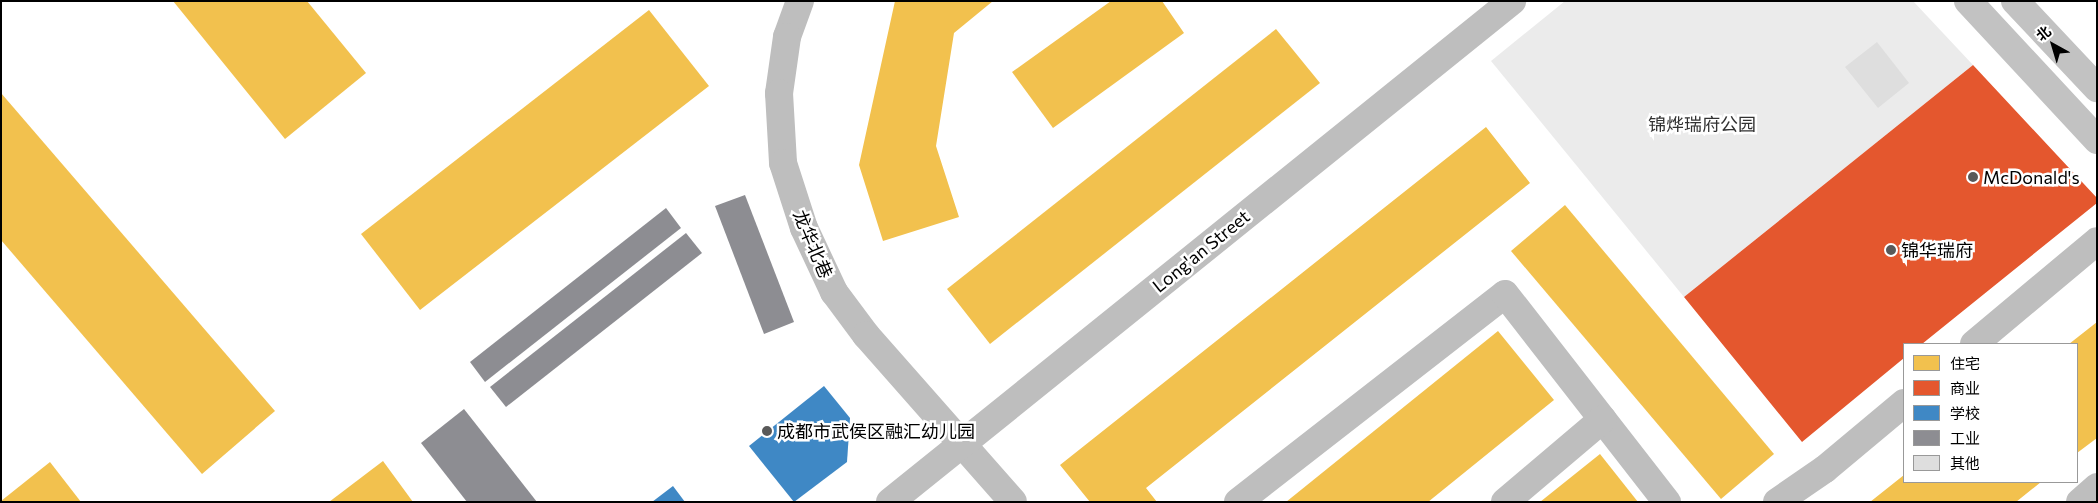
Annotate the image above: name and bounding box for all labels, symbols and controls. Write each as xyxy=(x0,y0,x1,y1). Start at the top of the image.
north arrow xyxy=(2028,20,2078,70)
text: 北 xyxy=(2032,22,2054,44)
park label: 锦烨瑞府公园 xyxy=(1648,113,1756,135)
place label: McDonald's xyxy=(1983,166,2080,188)
marker: McDonald's xyxy=(1967,171,1979,183)
street label: Long'an Street xyxy=(1148,205,1254,297)
street label: 龙华北巷 xyxy=(789,207,837,281)
place label: 锦华瑞府 xyxy=(1901,239,1973,261)
marker: 锦华瑞府 xyxy=(1885,244,1897,256)
legend xyxy=(1903,343,2078,483)
text: 住宅 xyxy=(1950,354,1980,372)
text: 商业 xyxy=(1950,379,1980,397)
text: 学校 xyxy=(1950,404,1980,422)
place label: 成都市武侯区融汇幼儿园 xyxy=(777,420,975,442)
marker: 成都市武侯区融汇幼儿园 xyxy=(761,425,773,437)
text: 工业 xyxy=(1950,429,1980,447)
text: 其他 xyxy=(1950,454,1980,472)

